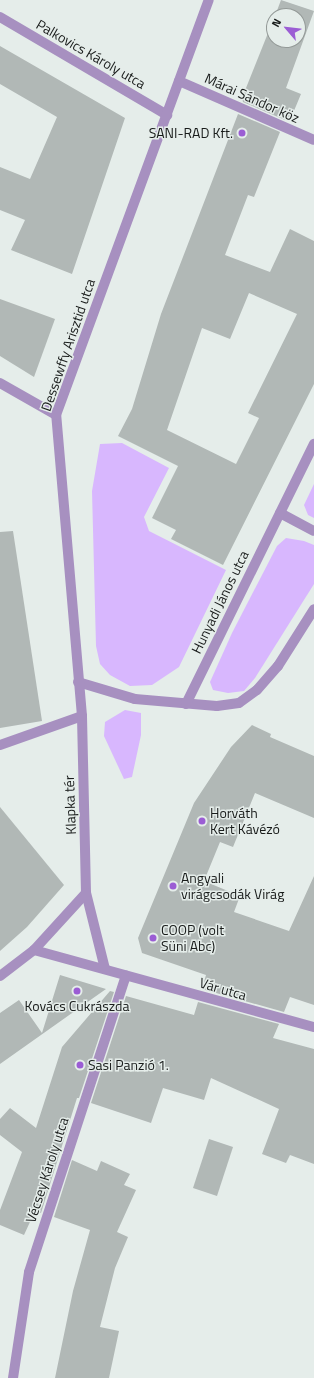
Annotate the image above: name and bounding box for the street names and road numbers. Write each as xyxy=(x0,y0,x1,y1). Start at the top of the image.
street label: Palkovics Károly utca xyxy=(33,16,149,92)
street label: Márai Sándor köz xyxy=(202,70,302,126)
street label: Dessewffy Arisztid utca xyxy=(37,277,99,413)
street label: Hunyadi János utca xyxy=(188,548,252,656)
street label: Klapka tér xyxy=(61,775,79,835)
street label: Vár utca xyxy=(198,974,248,1004)
street label: Vécsey Károly utca xyxy=(22,1115,72,1225)

